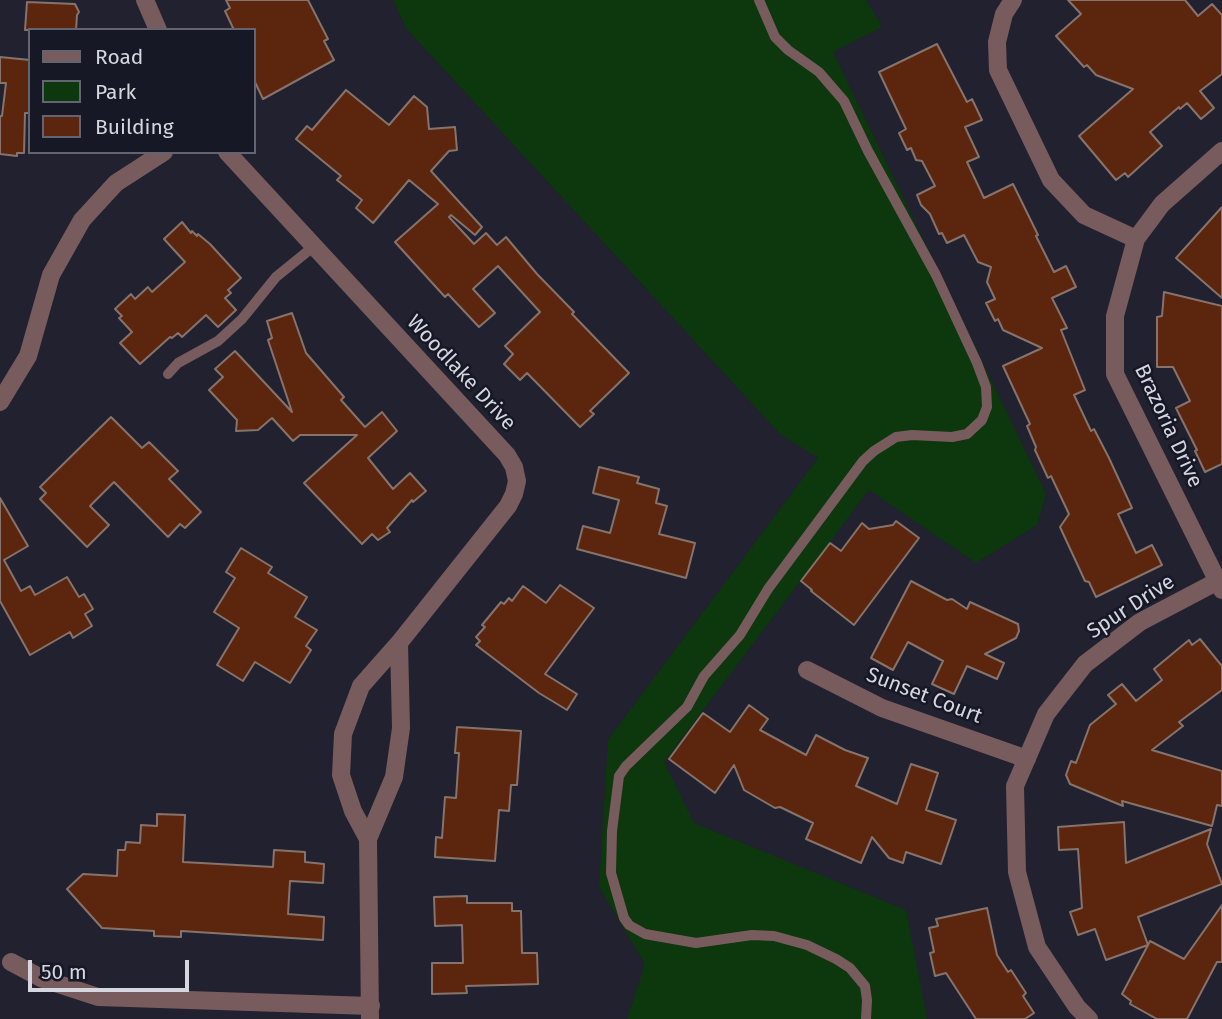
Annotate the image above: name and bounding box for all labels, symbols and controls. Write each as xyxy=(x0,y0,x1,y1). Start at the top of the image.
legend xyxy=(28,28,256,154)
text: Road xyxy=(95,44,143,70)
text: Park xyxy=(95,79,136,105)
text: Building xyxy=(95,114,174,140)
street label: Woodlake Drive xyxy=(401,310,521,436)
street label: Brazoria Drive xyxy=(1128,360,1208,492)
street label: Spur Drive xyxy=(1083,569,1179,645)
street label: Sunset Court xyxy=(863,662,985,730)
scale bar xyxy=(32,946,192,990)
text: 50 m xyxy=(41,959,87,985)

